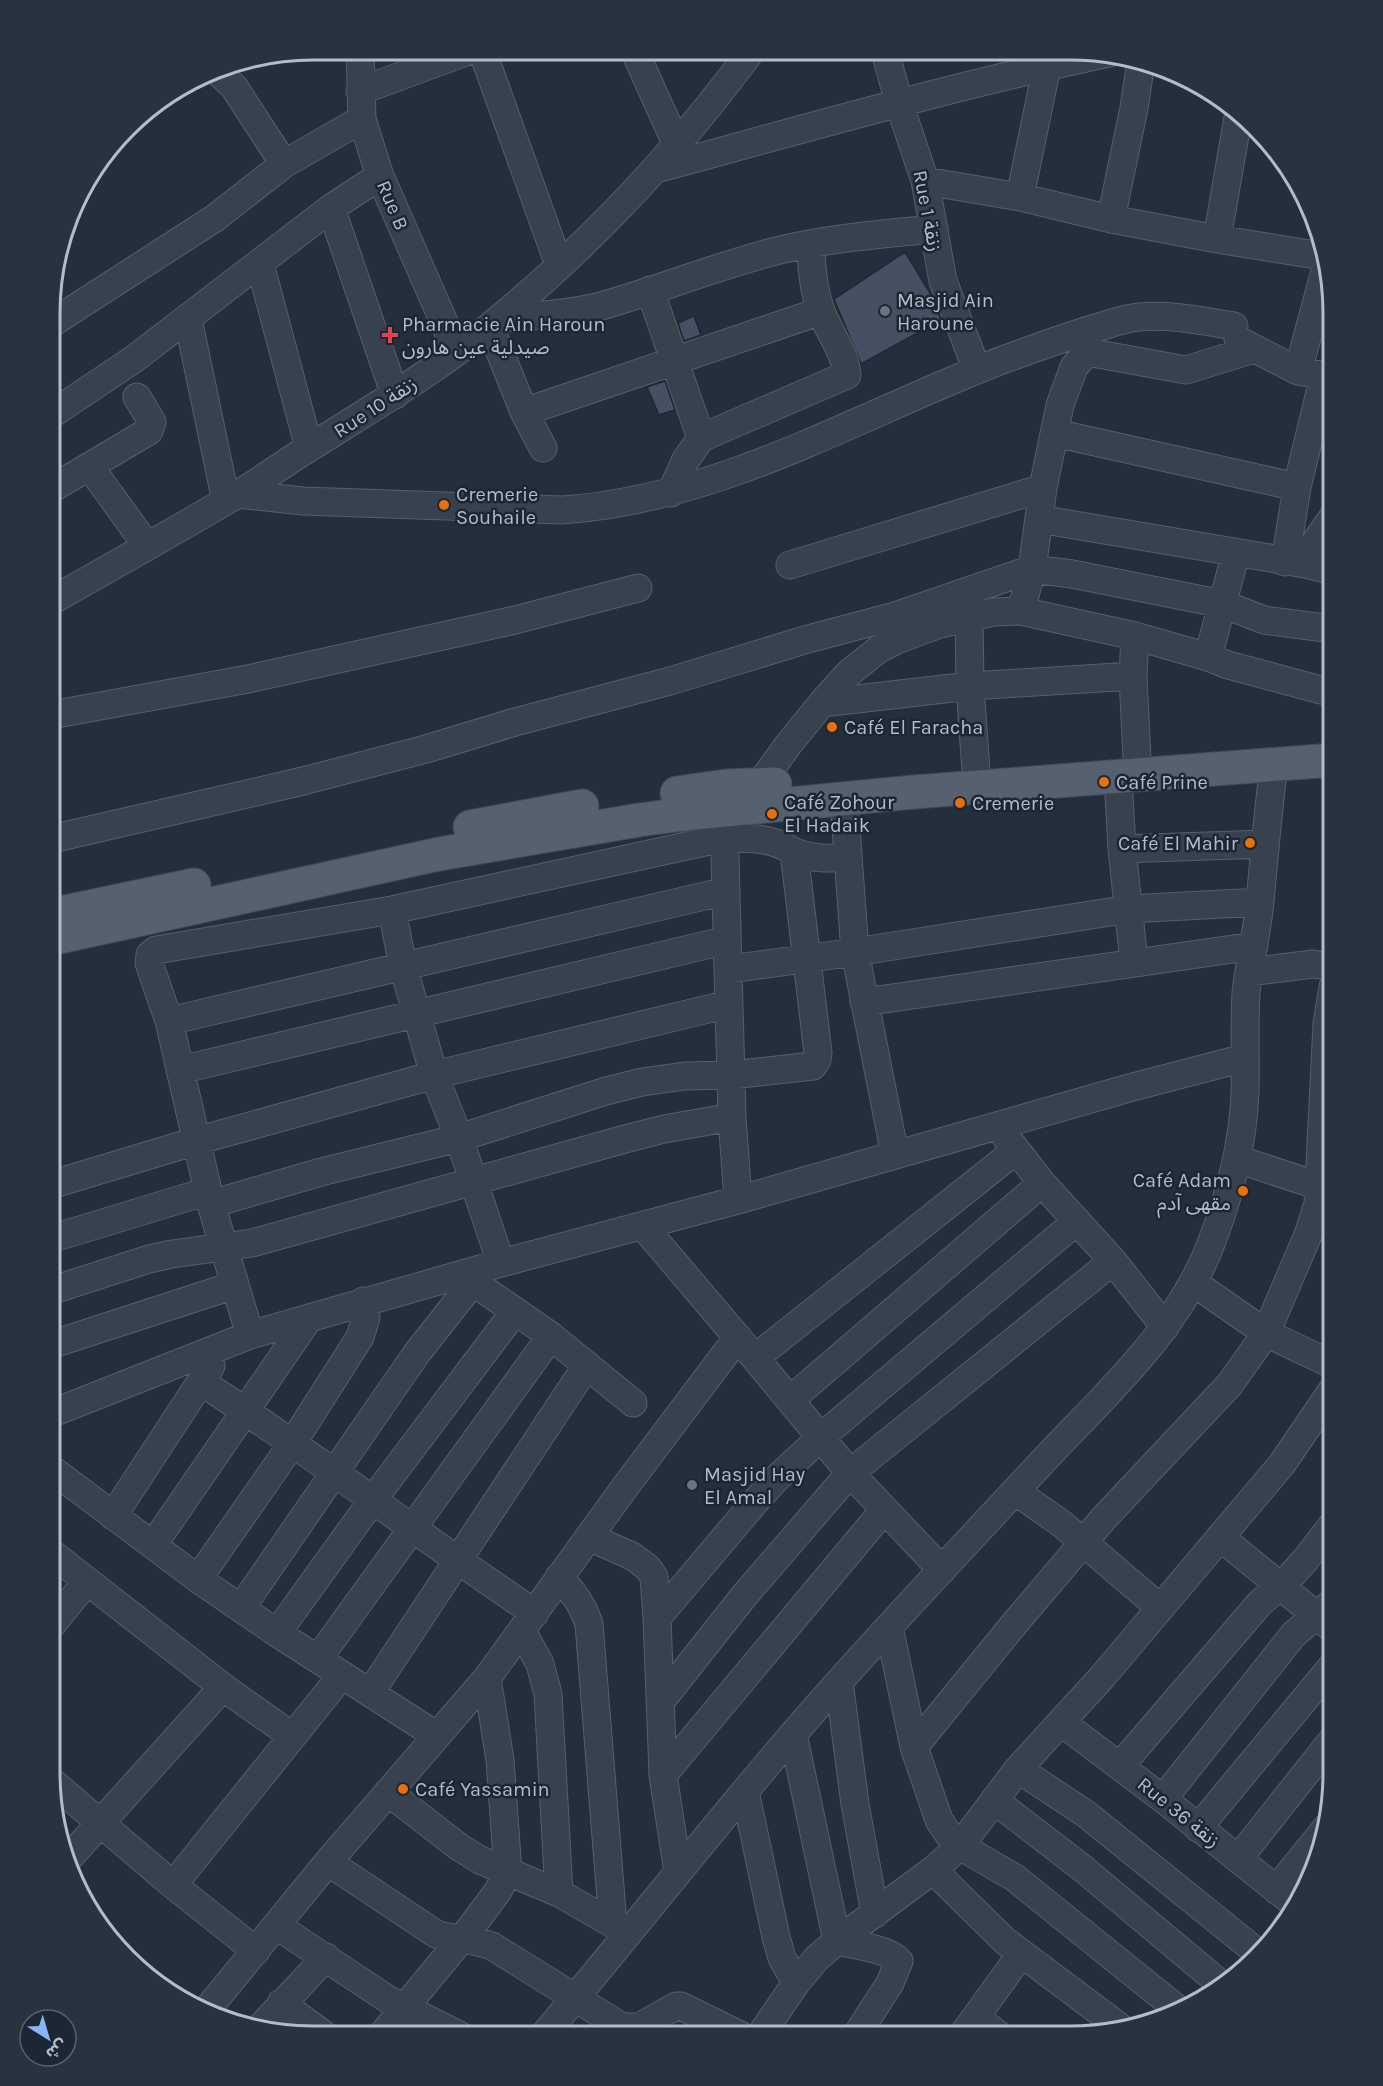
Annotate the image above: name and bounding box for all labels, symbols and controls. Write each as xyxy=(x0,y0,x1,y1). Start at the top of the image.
street label: Rue 1 زنقة xyxy=(908,168,947,254)
street label: Rue B xyxy=(372,177,413,234)
place label: Masjid Ain Haroune xyxy=(897,289,994,335)
marker: Masjid Ain Haroune xyxy=(878,304,892,318)
place label: Pharmacie Ain Haroun صيدلية عين هارون xyxy=(402,313,605,359)
marker: Pharmacie Ain Haroun صيدلية عين هارون xyxy=(383,328,397,342)
street label: Rue 10 زنقة xyxy=(329,372,421,443)
place label: Cremerie Souhaile xyxy=(456,483,538,529)
marker: Cremerie Souhaile xyxy=(437,498,451,512)
place label: Café El Faracha xyxy=(844,716,983,739)
marker: Café El Faracha xyxy=(825,720,839,734)
place label: Café Prine xyxy=(1116,771,1208,794)
marker: Café Prine xyxy=(1097,775,1111,789)
place label: Café Zohour El Hadaik xyxy=(784,791,895,837)
place label: Cremerie xyxy=(972,792,1054,815)
marker: Cremerie xyxy=(953,796,967,810)
marker: Café Zohour El Hadaik xyxy=(765,807,779,821)
place label: Café El Mahir xyxy=(1118,832,1239,855)
marker: Café El Mahir xyxy=(1243,836,1257,850)
place label: Café Adam مقهى آدم xyxy=(1133,1169,1231,1218)
marker: Café Adam مقهى آدم xyxy=(1236,1184,1250,1198)
place label: Masjid Hay El Amal xyxy=(704,1463,805,1509)
marker: Masjid Hay El Amal xyxy=(685,1478,699,1492)
street label: Rue 36 زنقة xyxy=(1133,1772,1224,1853)
place label: Café Yassamin xyxy=(415,1778,550,1801)
marker: Café Yassamin xyxy=(396,1782,410,1796)
north arrow xyxy=(18,2008,78,2068)
text: ش xyxy=(42,2035,71,2064)

